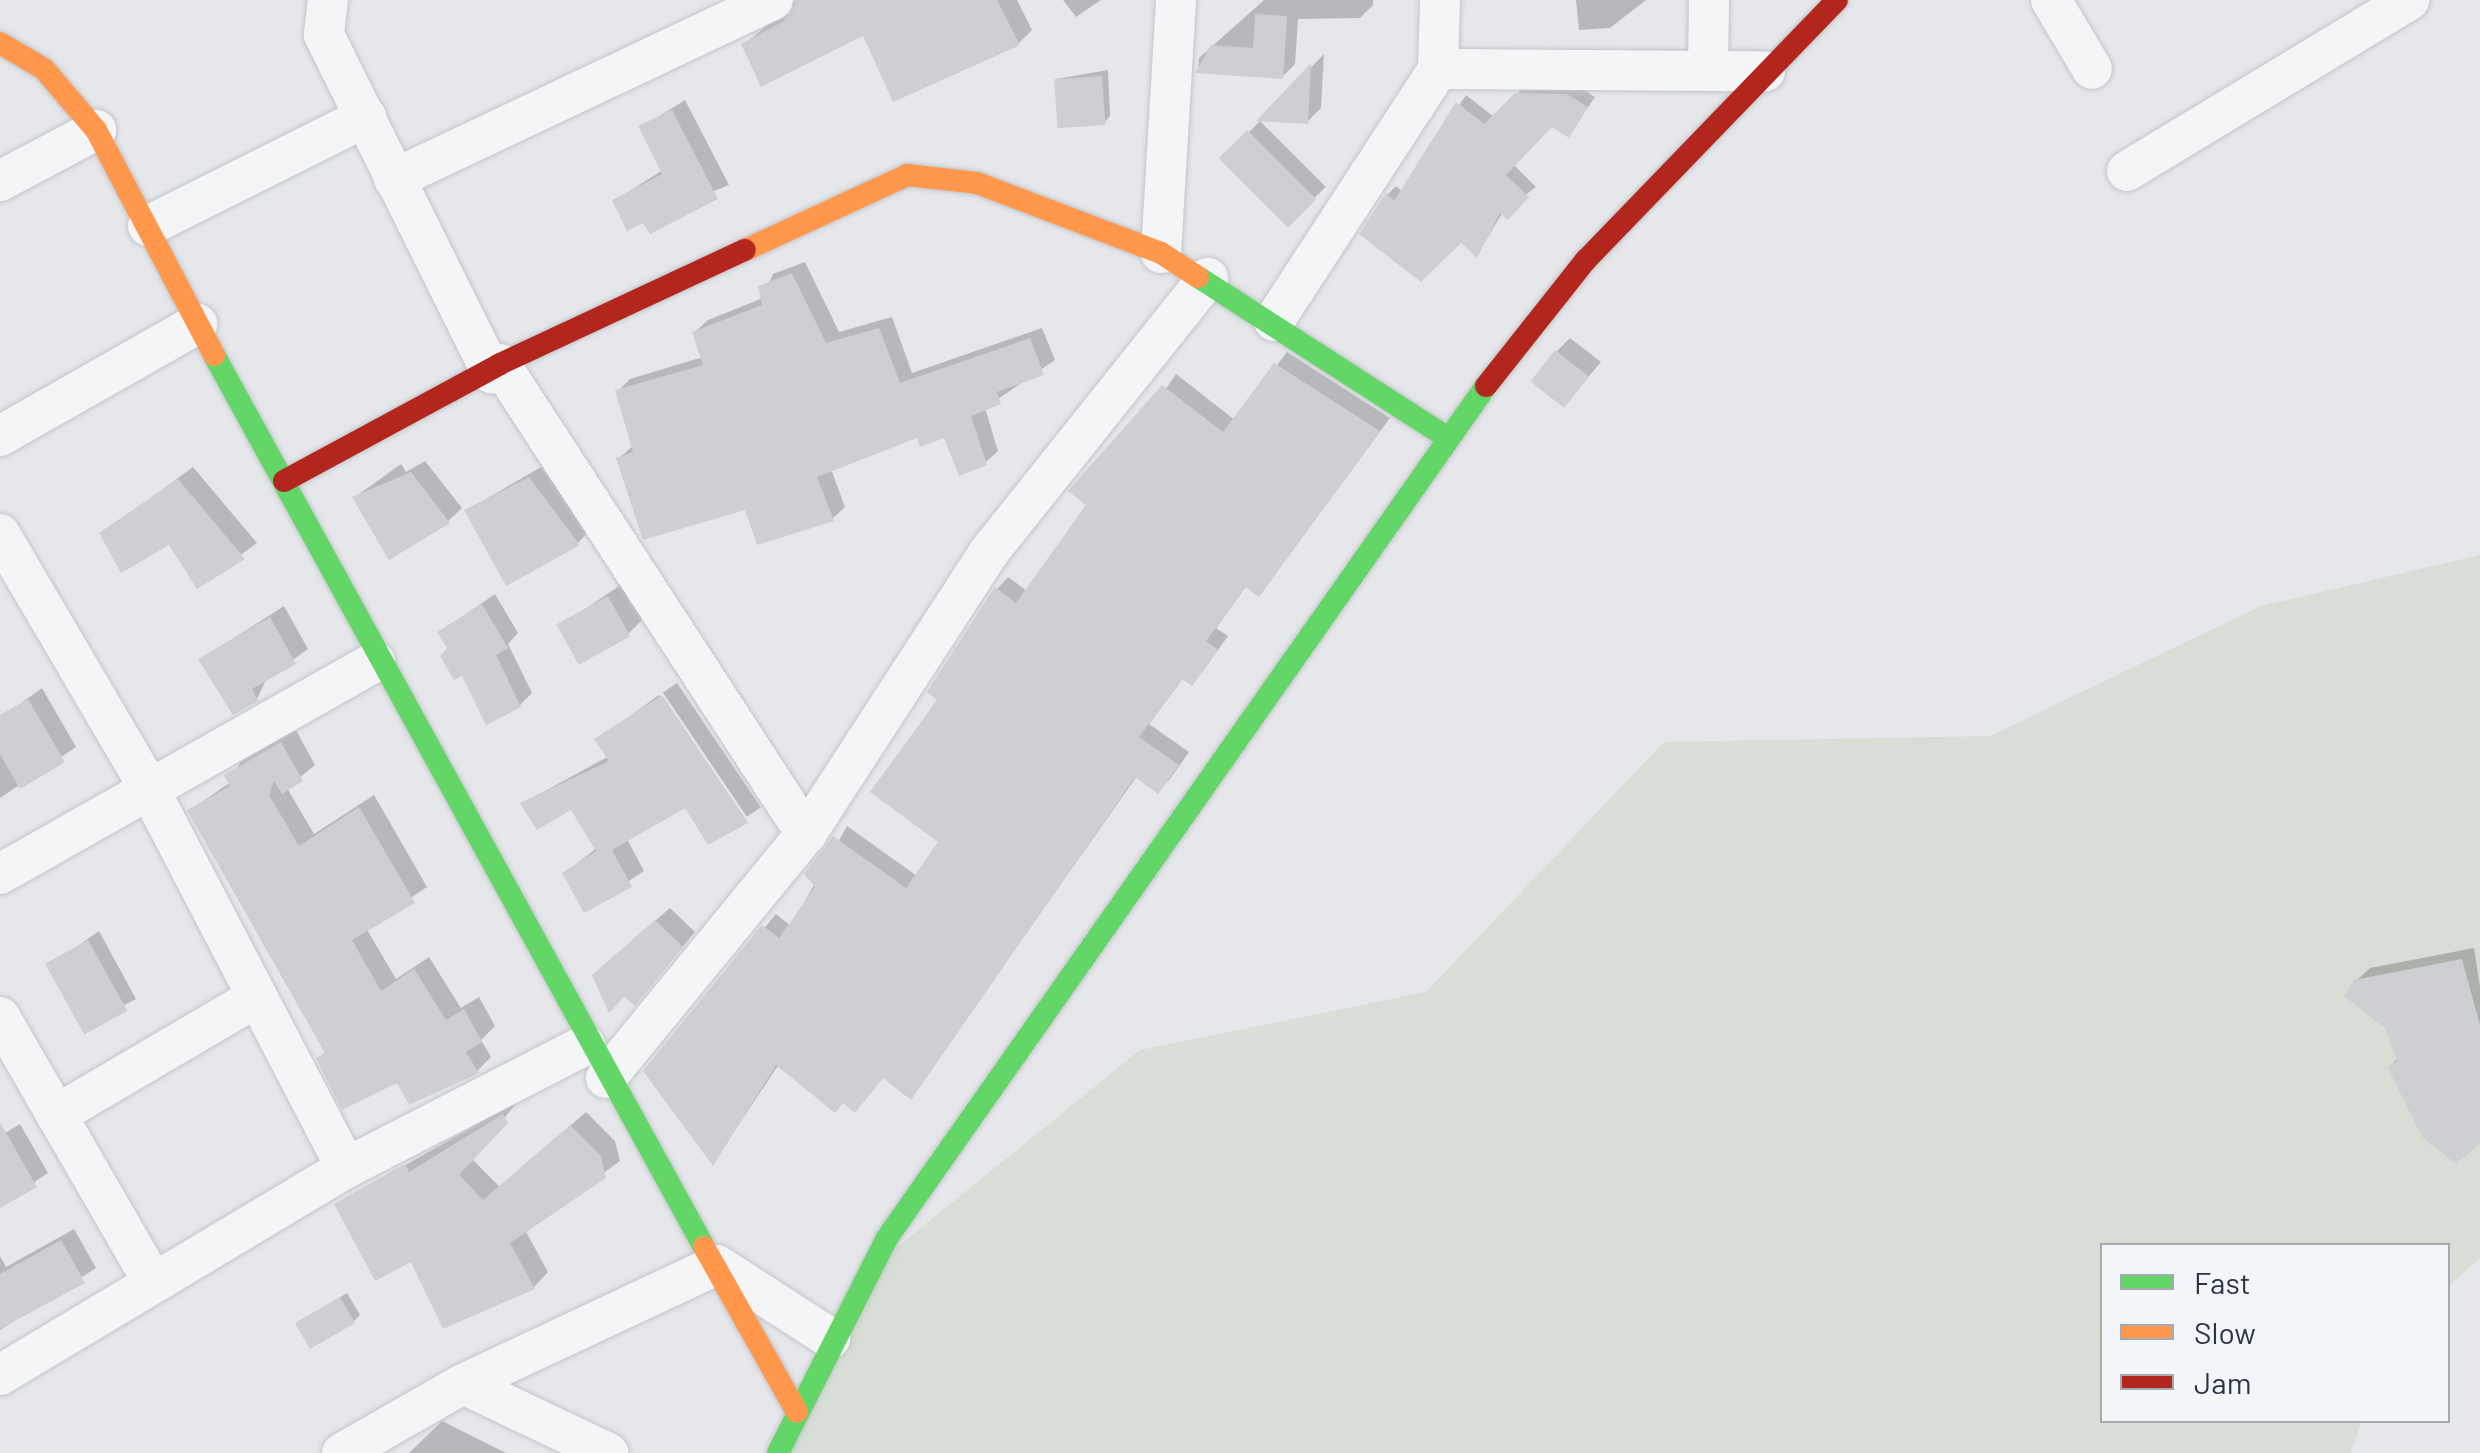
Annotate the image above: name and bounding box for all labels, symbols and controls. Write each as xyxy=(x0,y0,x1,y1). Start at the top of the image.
legend xyxy=(2100,1243,2450,1423)
text: Fast xyxy=(2194,1264,2251,1300)
text: Slow xyxy=(2194,1314,2256,1350)
text: Jam xyxy=(2194,1364,2251,1400)

